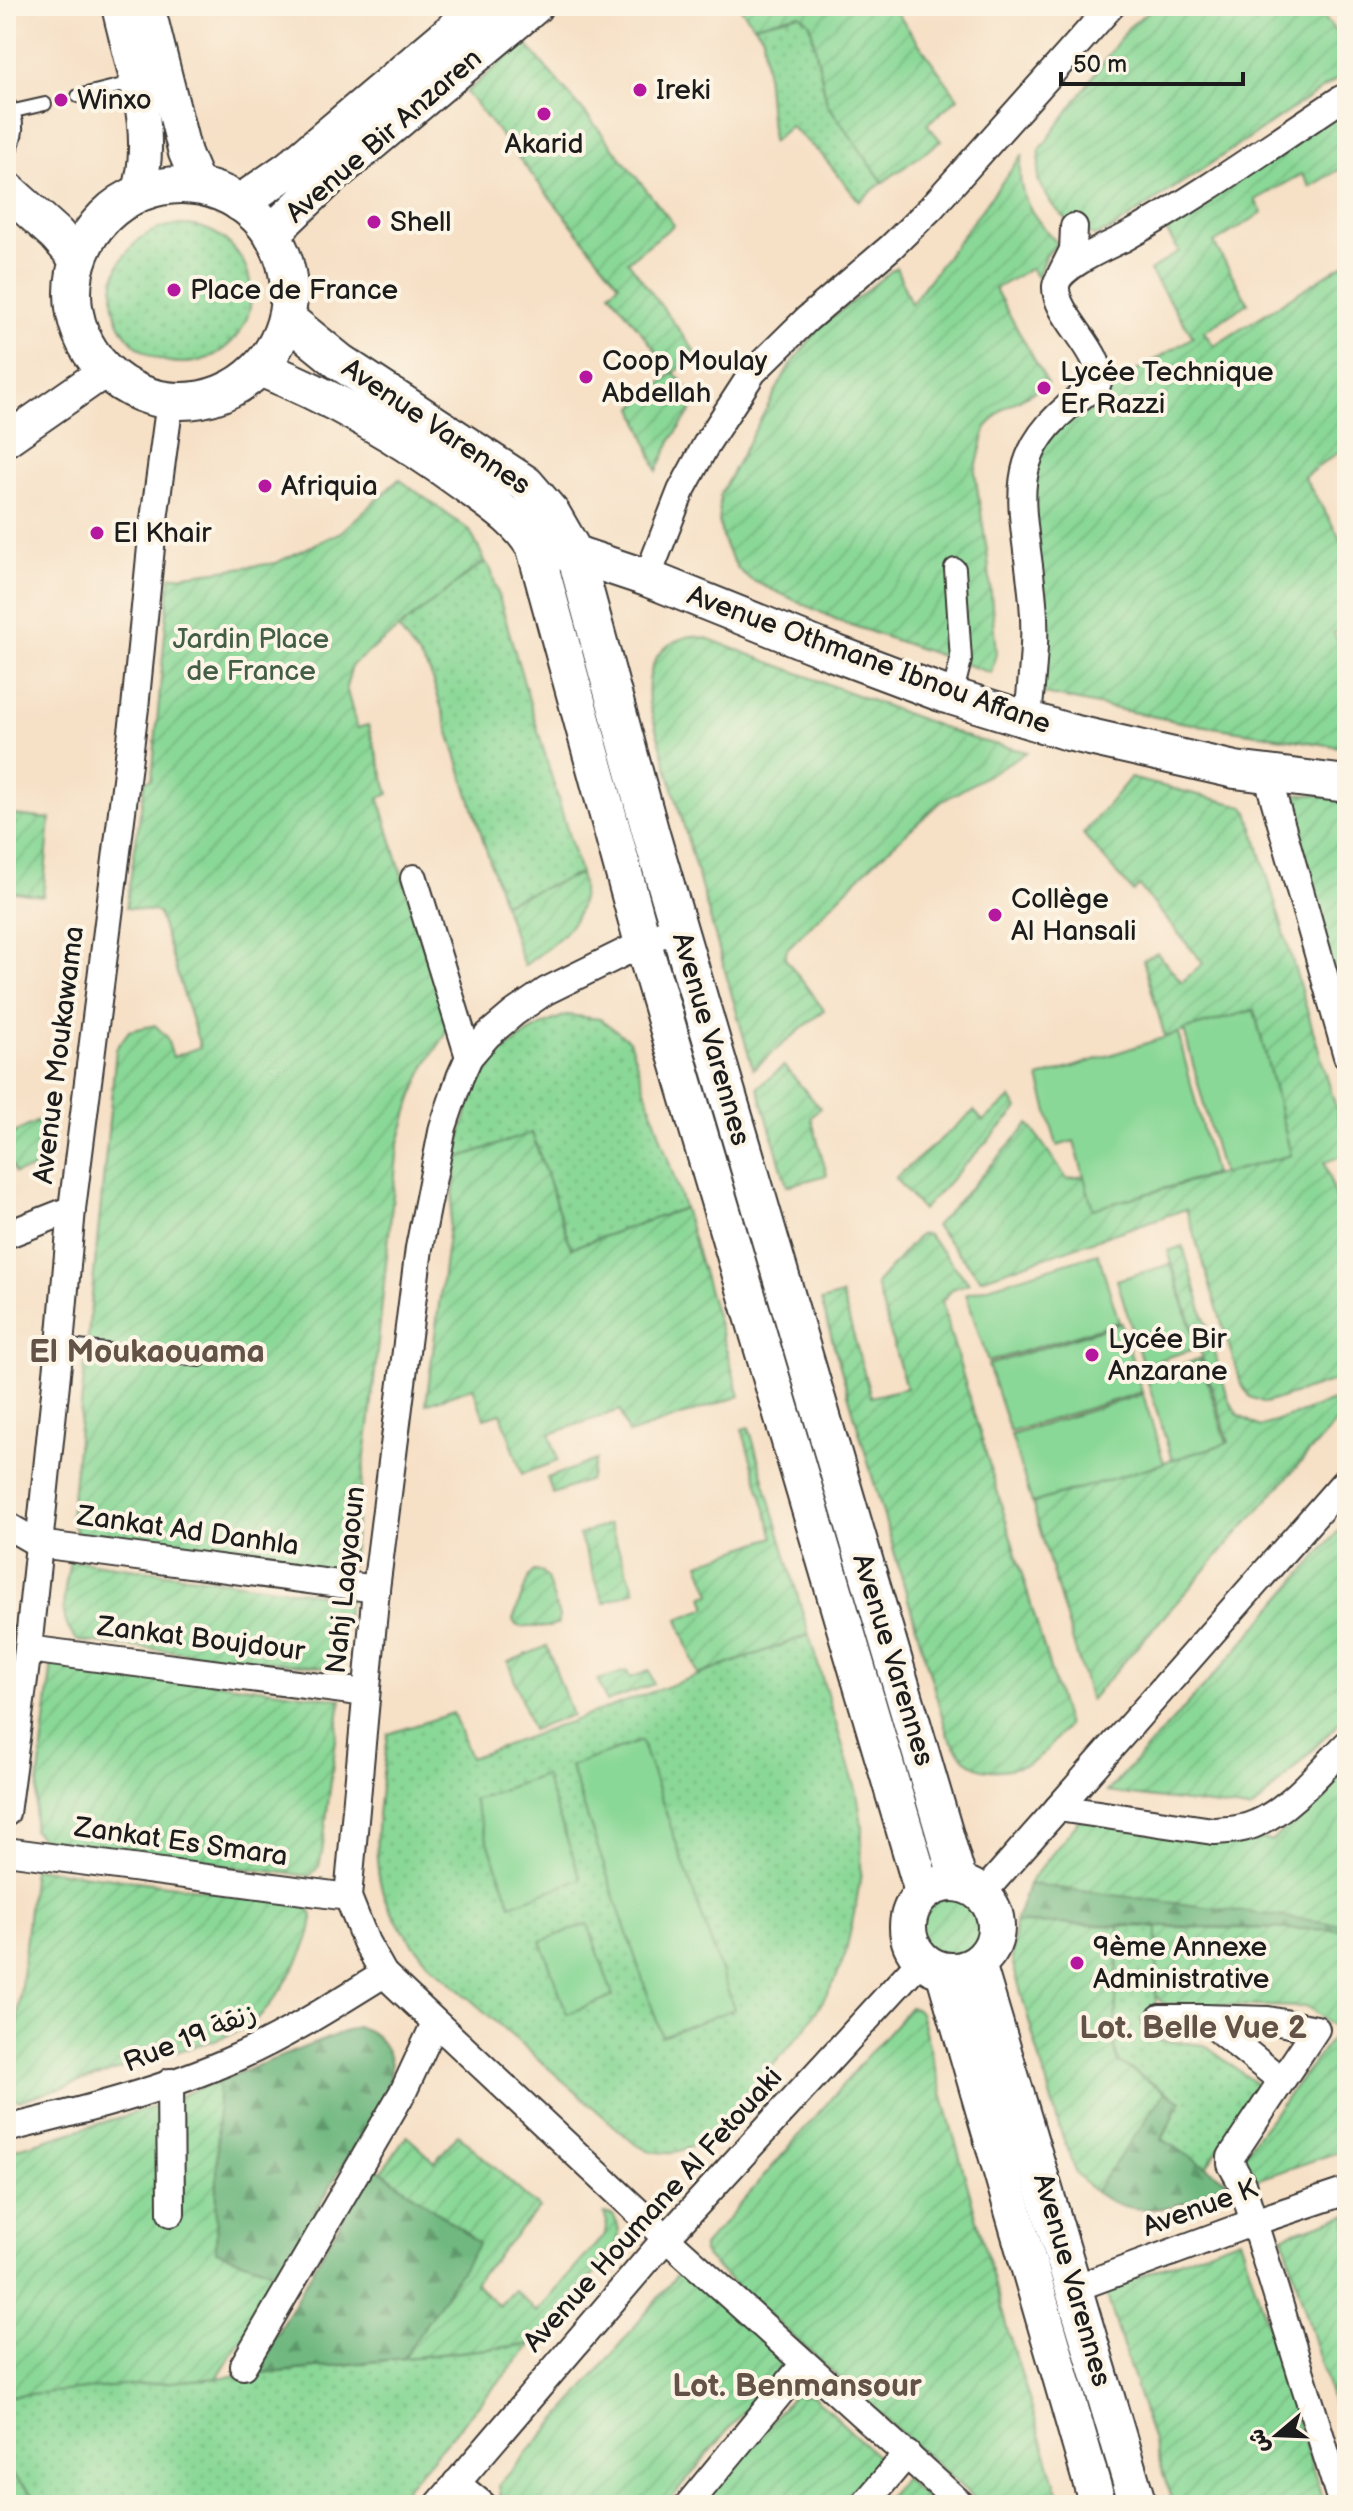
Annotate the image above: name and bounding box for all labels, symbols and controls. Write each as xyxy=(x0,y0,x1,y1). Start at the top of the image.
scale bar xyxy=(1061,36,1243,86)
street label: Avenue Bir Anzaren xyxy=(279,42,489,230)
text: 50 m xyxy=(1073,50,1127,79)
place label: Ireki xyxy=(656,74,711,107)
marker: Ireki xyxy=(631,81,649,99)
place label: Winxo xyxy=(77,84,152,117)
marker: Winxo xyxy=(52,91,70,109)
marker: Akarid xyxy=(535,105,553,123)
place label: Akarid xyxy=(505,128,583,161)
place label: Shell xyxy=(390,206,452,239)
marker: Shell xyxy=(365,213,383,231)
place label: Place de France xyxy=(190,274,398,307)
marker: Place de France xyxy=(165,281,183,299)
place label: Coop Moulay Abdellah xyxy=(602,345,768,410)
street label: Avenue Varennes xyxy=(336,352,536,502)
place label: Lycée Technique Er Razzi xyxy=(1060,356,1274,421)
marker: Coop Moulay Abdellah xyxy=(577,368,595,386)
marker: Lycée Technique Er Razzi xyxy=(1035,379,1053,397)
place label: Afriquia xyxy=(281,470,378,503)
marker: Afriquia xyxy=(256,477,274,495)
place label: El Khair xyxy=(113,517,212,550)
marker: El Khair xyxy=(88,524,106,542)
street label: Avenue Othmane Ibnou Affane xyxy=(683,579,1055,741)
park label: Jardin Place de France xyxy=(173,623,329,688)
place label: Collège Al Hansali xyxy=(1011,883,1137,948)
marker: Collège Al Hansali xyxy=(986,906,1004,924)
street label: Avenue Moukawama xyxy=(27,924,91,1186)
street label: Avenue Varennes xyxy=(665,929,757,1149)
place label: Lycée Bir Anzarane xyxy=(1108,1323,1228,1388)
district label: El Moukaouama xyxy=(29,1333,265,1372)
marker: Lycée Bir Anzarane xyxy=(1083,1346,1101,1364)
street label: Nahj Laayaoun xyxy=(320,1485,372,1675)
street label: Zankat Ad Danhla xyxy=(74,1499,301,1563)
street label: Avenue Varennes xyxy=(845,1550,941,1770)
street label: Zankat Boujdour xyxy=(95,1610,307,1668)
street label: Zankat Es Smara xyxy=(71,1811,290,1873)
place label: 9ème Annexe Administrative xyxy=(1093,1931,1269,1996)
marker: 9ème Annexe Administrative xyxy=(1068,1954,1086,1972)
street label: Rue 19 زنقة xyxy=(119,1996,261,2080)
district label: Lot. Belle Vue 2 xyxy=(1079,2009,1307,2048)
street label: Avenue Houmane Al Fetouaki xyxy=(517,2061,789,2359)
street label: Avenue Varennes xyxy=(1026,2170,1118,2390)
street label: Avenue K xyxy=(1138,2172,1263,2244)
district label: Lot. Benmansour xyxy=(672,2367,922,2406)
north arrow xyxy=(1237,2395,1317,2475)
text: ش xyxy=(1243,2425,1276,2457)

